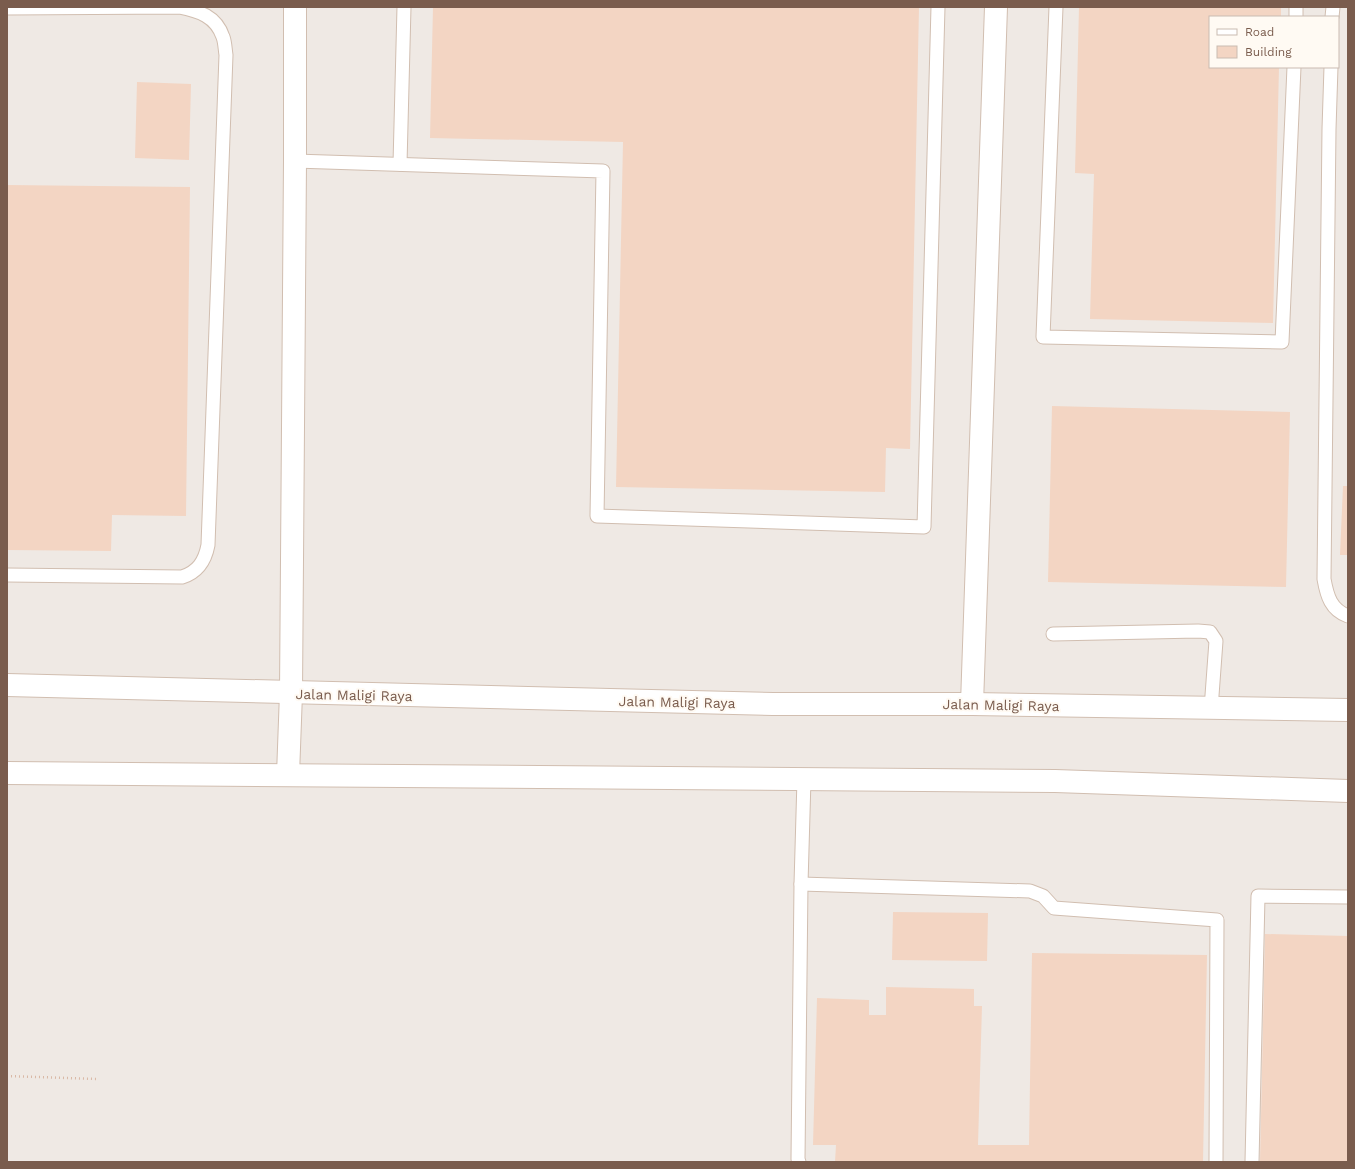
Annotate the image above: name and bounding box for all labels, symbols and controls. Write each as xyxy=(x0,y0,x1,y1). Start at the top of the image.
legend xyxy=(1209,16,1339,68)
text: Road xyxy=(1245,25,1274,39)
text: Building xyxy=(1245,45,1292,59)
street label: Jalan Maligi Raya xyxy=(295,686,413,704)
street label: Jalan Maligi Raya xyxy=(618,693,736,711)
street label: Jalan Maligi Raya xyxy=(942,696,1060,714)

